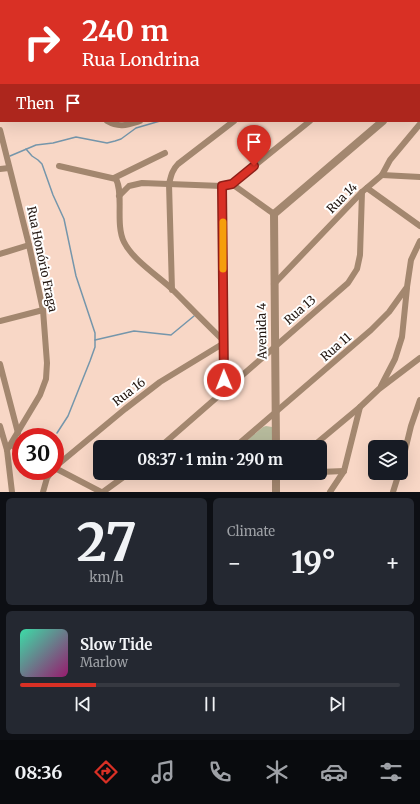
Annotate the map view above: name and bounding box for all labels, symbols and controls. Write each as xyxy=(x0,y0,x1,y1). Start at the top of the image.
text: 240 m xyxy=(82,13,169,49)
icon: right xyxy=(16,16,68,68)
text: Rua Londrina xyxy=(82,48,200,71)
icon: arrive xyxy=(62,92,84,114)
text: Then xyxy=(16,94,54,113)
pin xyxy=(237,125,271,166)
icon: arrive xyxy=(243,131,265,153)
street label: Rua 14 xyxy=(323,179,361,216)
street label: Rua Honório Fraga xyxy=(24,205,61,314)
street label: Rua 13 xyxy=(281,292,319,327)
street label: Avenida 4 xyxy=(253,302,270,360)
street label: Rua 11 xyxy=(317,329,354,364)
position arrow xyxy=(203,359,245,401)
street label: Rua 16 xyxy=(109,374,148,409)
speed limit sign: 30 xyxy=(12,428,64,480)
map controls xyxy=(368,440,408,480)
button: layers xyxy=(368,440,408,480)
text: 08:37 · 1 min · 290 m xyxy=(137,450,283,469)
text: 27 xyxy=(76,510,137,575)
text: Climate xyxy=(227,523,275,540)
text: 19° xyxy=(291,543,336,581)
text: − xyxy=(227,549,242,577)
text: + xyxy=(385,549,400,577)
text: km/h xyxy=(89,569,124,586)
text: Slow Tide xyxy=(80,635,152,654)
text: Marlow xyxy=(80,654,128,671)
icon: previous xyxy=(72,693,94,715)
icon: pause xyxy=(199,693,221,715)
icon: next xyxy=(326,693,348,715)
icon: directions xyxy=(92,758,120,786)
icon: music xyxy=(149,758,177,786)
icon: phone xyxy=(206,758,234,786)
icon: climate xyxy=(263,758,291,786)
icon: car xyxy=(320,758,348,786)
icon: filters xyxy=(377,758,405,786)
text: 08:36 xyxy=(15,761,62,784)

